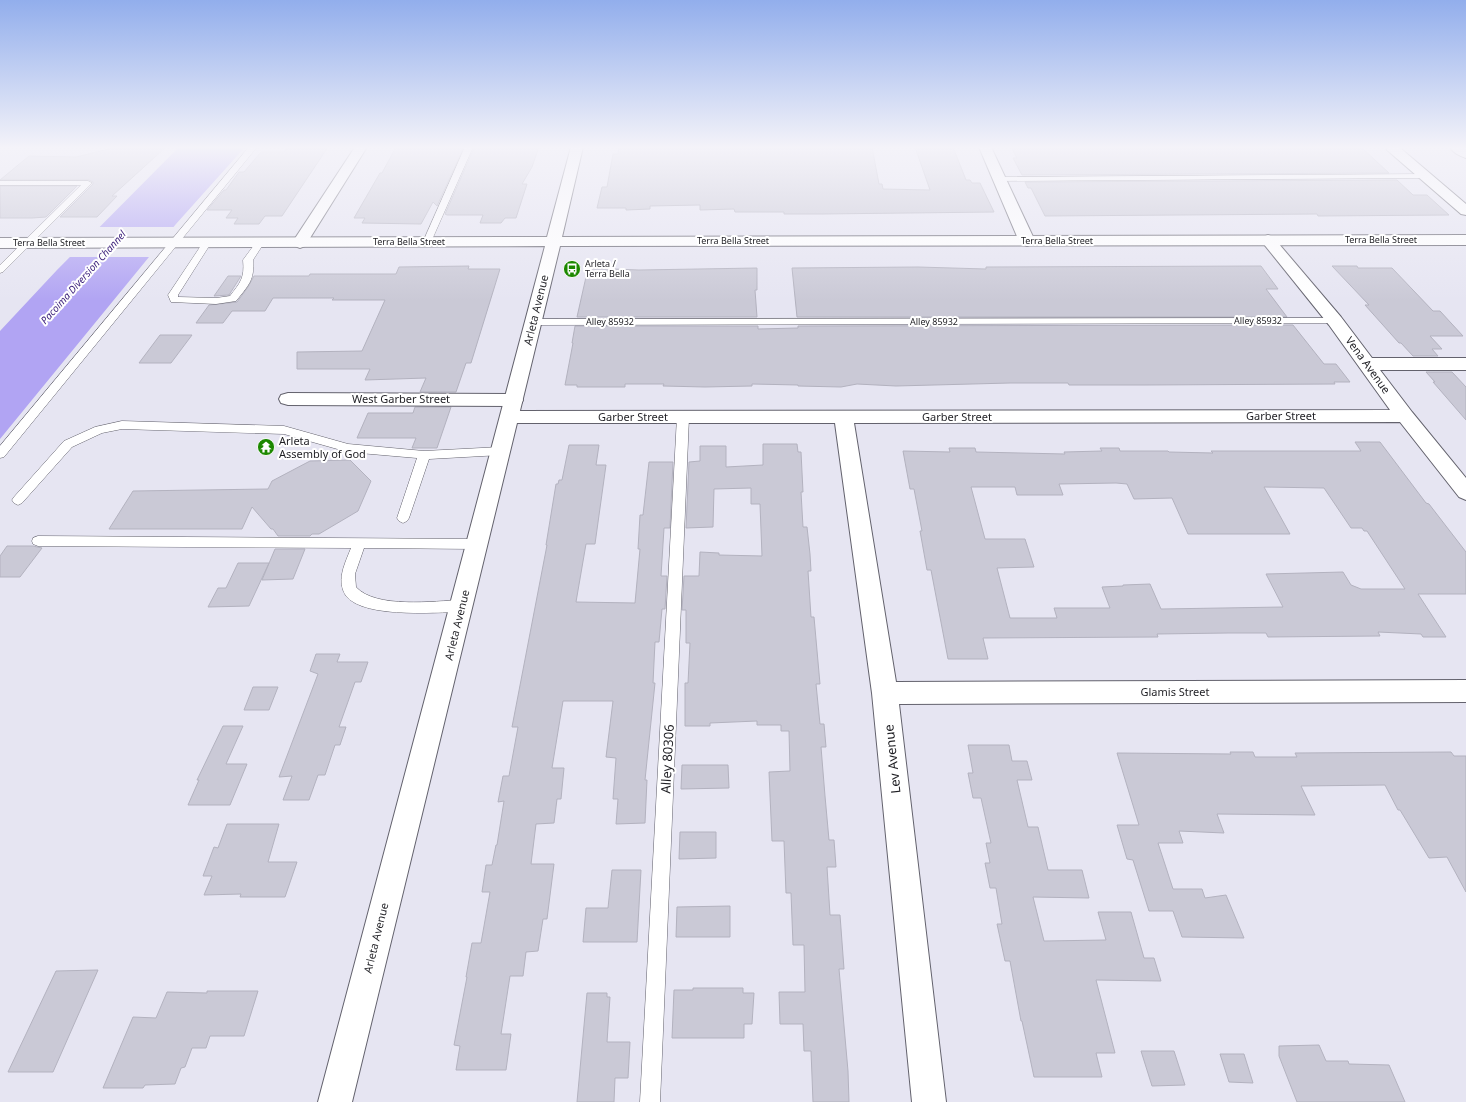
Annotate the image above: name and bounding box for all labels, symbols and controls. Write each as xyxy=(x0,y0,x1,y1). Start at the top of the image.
water label: Pacoima Diversion Channel xyxy=(37,227,129,327)
street label: Terra Bella Street xyxy=(1345,233,1418,246)
street label: Terra Bella Street xyxy=(697,234,770,247)
street label: Terra Bella Street xyxy=(1021,234,1094,247)
street label: Terra Bella Street xyxy=(373,235,446,248)
street label: Terra Bella Street xyxy=(13,236,86,249)
place label: Arleta / Terra Bella xyxy=(585,257,630,280)
bus stop icon: Arleta / Terra Bella xyxy=(562,259,582,279)
street label: Arleta Avenue xyxy=(519,273,552,347)
street label: Alley 85932 xyxy=(1234,314,1282,327)
street label: Alley 85932 xyxy=(586,315,634,328)
street label: Alley 85932 xyxy=(910,315,958,328)
street label: Vena Avenue xyxy=(1343,333,1394,396)
street label: West Garber Street xyxy=(352,391,450,406)
street label: Garber Street xyxy=(1246,408,1316,423)
street label: Garber Street xyxy=(598,409,668,424)
street label: Garber Street xyxy=(922,409,992,424)
place label: Arleta Assembly of God xyxy=(279,433,366,461)
temple icon: Arleta Assembly of God xyxy=(256,437,276,457)
street label: Arleta Avenue xyxy=(440,588,473,662)
street label: Glamis Street xyxy=(1141,684,1210,699)
street label: Lev Avenue xyxy=(879,723,905,795)
street label: Alley 80306 xyxy=(656,724,678,794)
street label: Arleta Avenue xyxy=(359,901,392,975)

